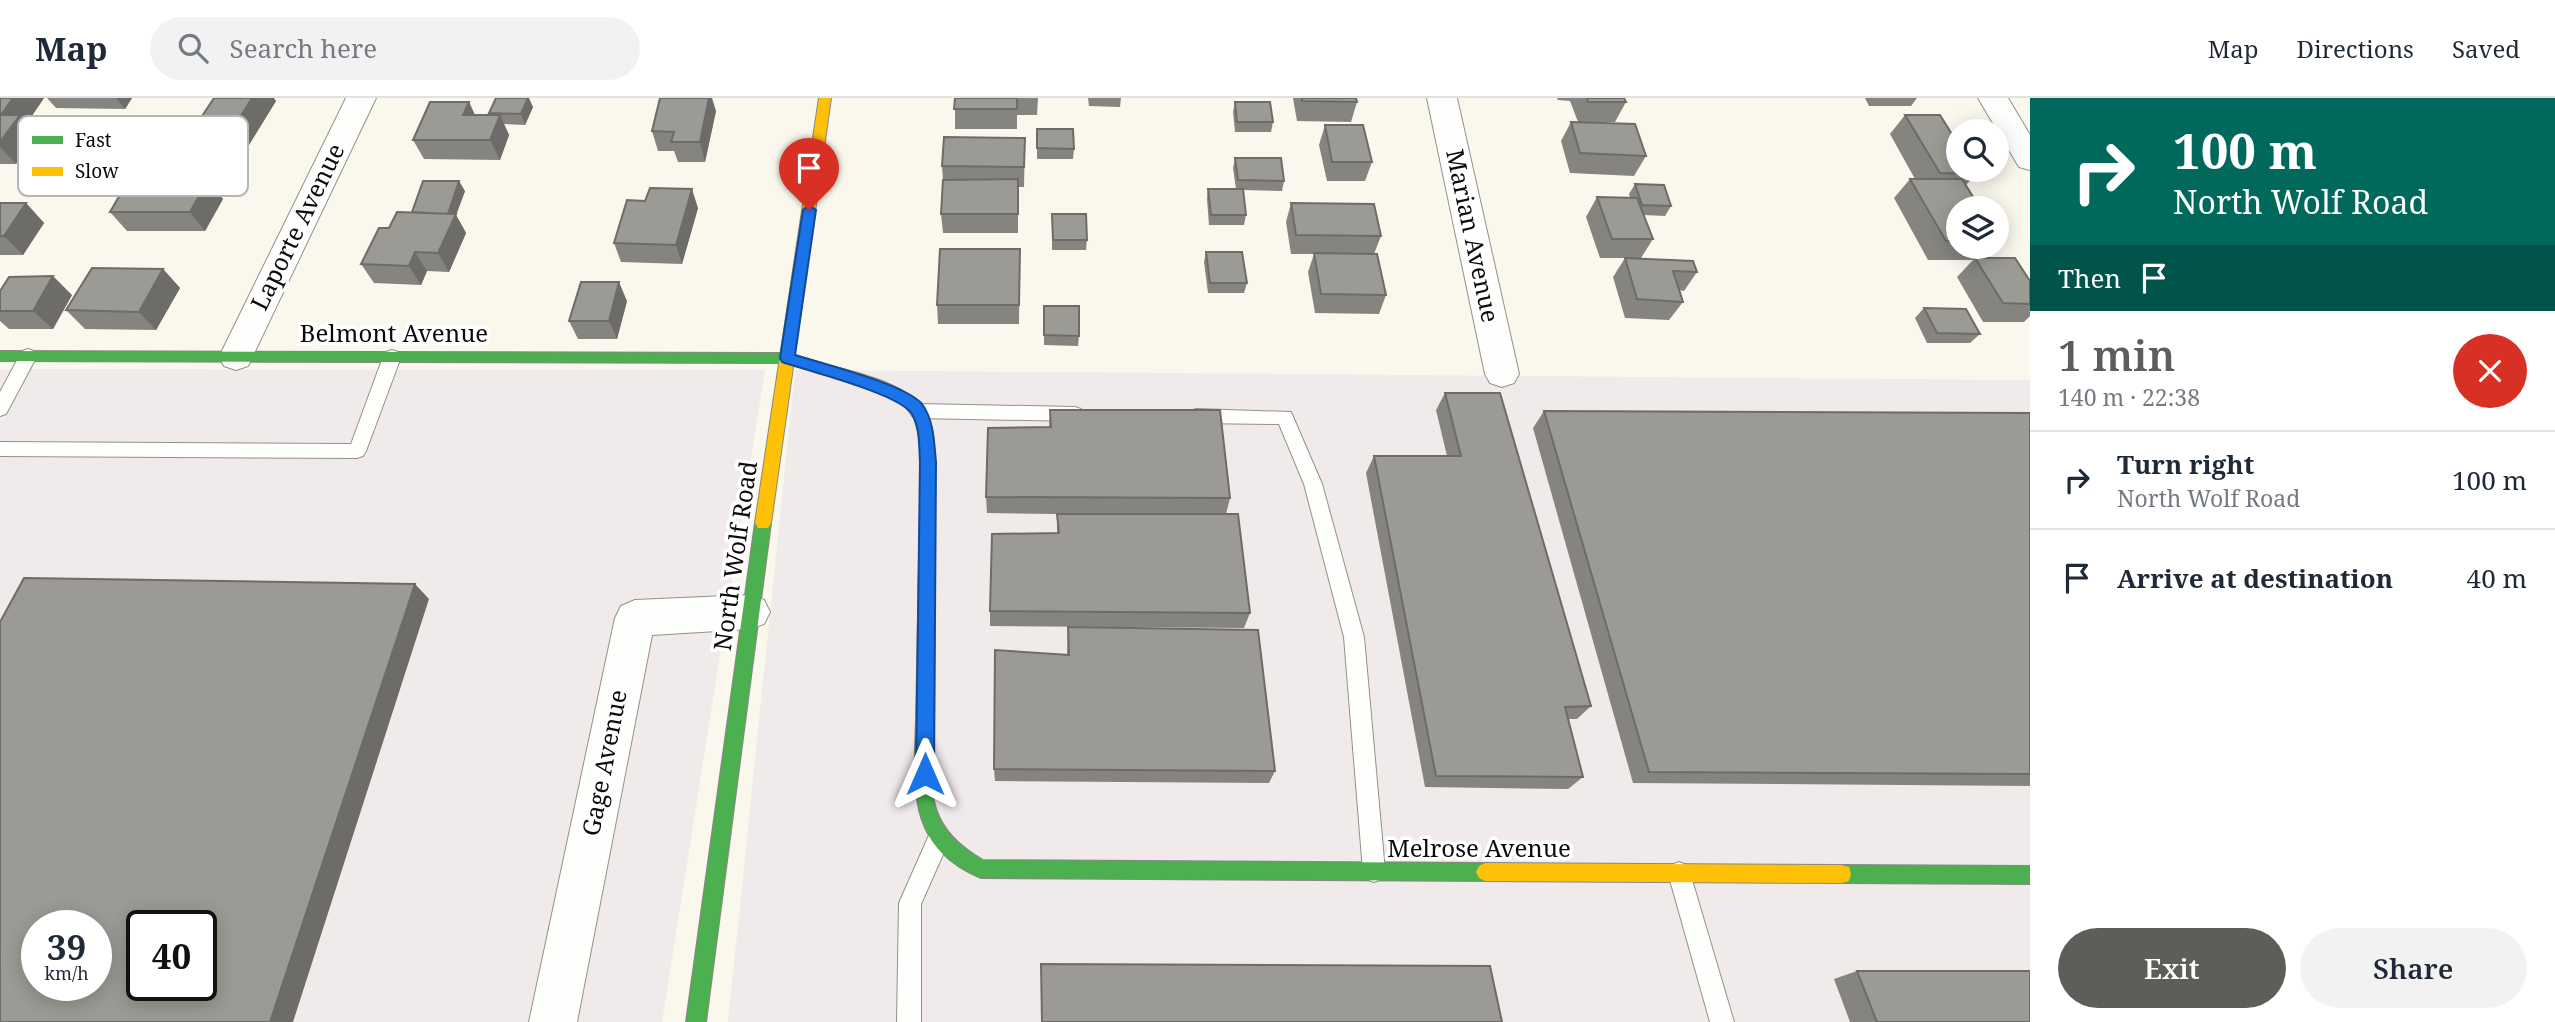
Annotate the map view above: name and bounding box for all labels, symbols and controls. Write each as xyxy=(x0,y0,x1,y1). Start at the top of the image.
search box xyxy=(150,17,640,80)
text: Map xyxy=(35,26,108,71)
icon: search xyxy=(174,29,212,67)
text: Search here xyxy=(230,30,377,66)
text: Map xyxy=(2208,32,2259,65)
text: Directions xyxy=(2297,32,2414,65)
text: Saved xyxy=(2452,32,2520,65)
legend xyxy=(18,116,248,196)
text: 100 m xyxy=(2173,117,2317,183)
map controls xyxy=(1946,119,2009,259)
button: search xyxy=(1946,119,2009,182)
icon: right xyxy=(2058,126,2149,217)
text: Fast xyxy=(75,127,112,153)
street label: Laporte Avenue xyxy=(242,137,351,315)
pin xyxy=(779,138,839,210)
street label: Marian Avenue xyxy=(1439,146,1508,325)
icon: arrive xyxy=(790,149,828,187)
text: Slow xyxy=(75,158,119,184)
text: North Wolf Road xyxy=(2173,180,2428,223)
button: layers xyxy=(1946,196,2009,259)
icon: arrive xyxy=(2135,259,2173,297)
text: Then xyxy=(2058,260,2121,296)
street label: Belmont Avenue xyxy=(300,316,488,349)
text: 1 min xyxy=(2058,326,2175,383)
button: close xyxy=(2453,334,2527,408)
text: 140 m · 22:38 xyxy=(2058,381,2200,413)
text: Turn right xyxy=(2117,446,2254,482)
street label: North Wolf Road xyxy=(705,459,764,653)
icon: right xyxy=(2058,461,2096,499)
text: 100 m xyxy=(2452,462,2527,498)
text: North Wolf Road xyxy=(2117,482,2300,514)
icon: arrive xyxy=(2058,559,2096,597)
text: Arrive at destination xyxy=(2117,560,2393,596)
text: 40 m xyxy=(2467,560,2527,596)
street label: Gage Avenue xyxy=(573,687,634,839)
position arrow xyxy=(888,737,962,811)
street label: Melrose Avenue xyxy=(1387,831,1571,864)
speed limit sign: 40 xyxy=(126,910,217,1001)
text: 39 xyxy=(47,923,86,970)
button: Exit xyxy=(2058,928,2286,1008)
button: Share xyxy=(2300,928,2527,1008)
text: km/h xyxy=(44,961,89,985)

